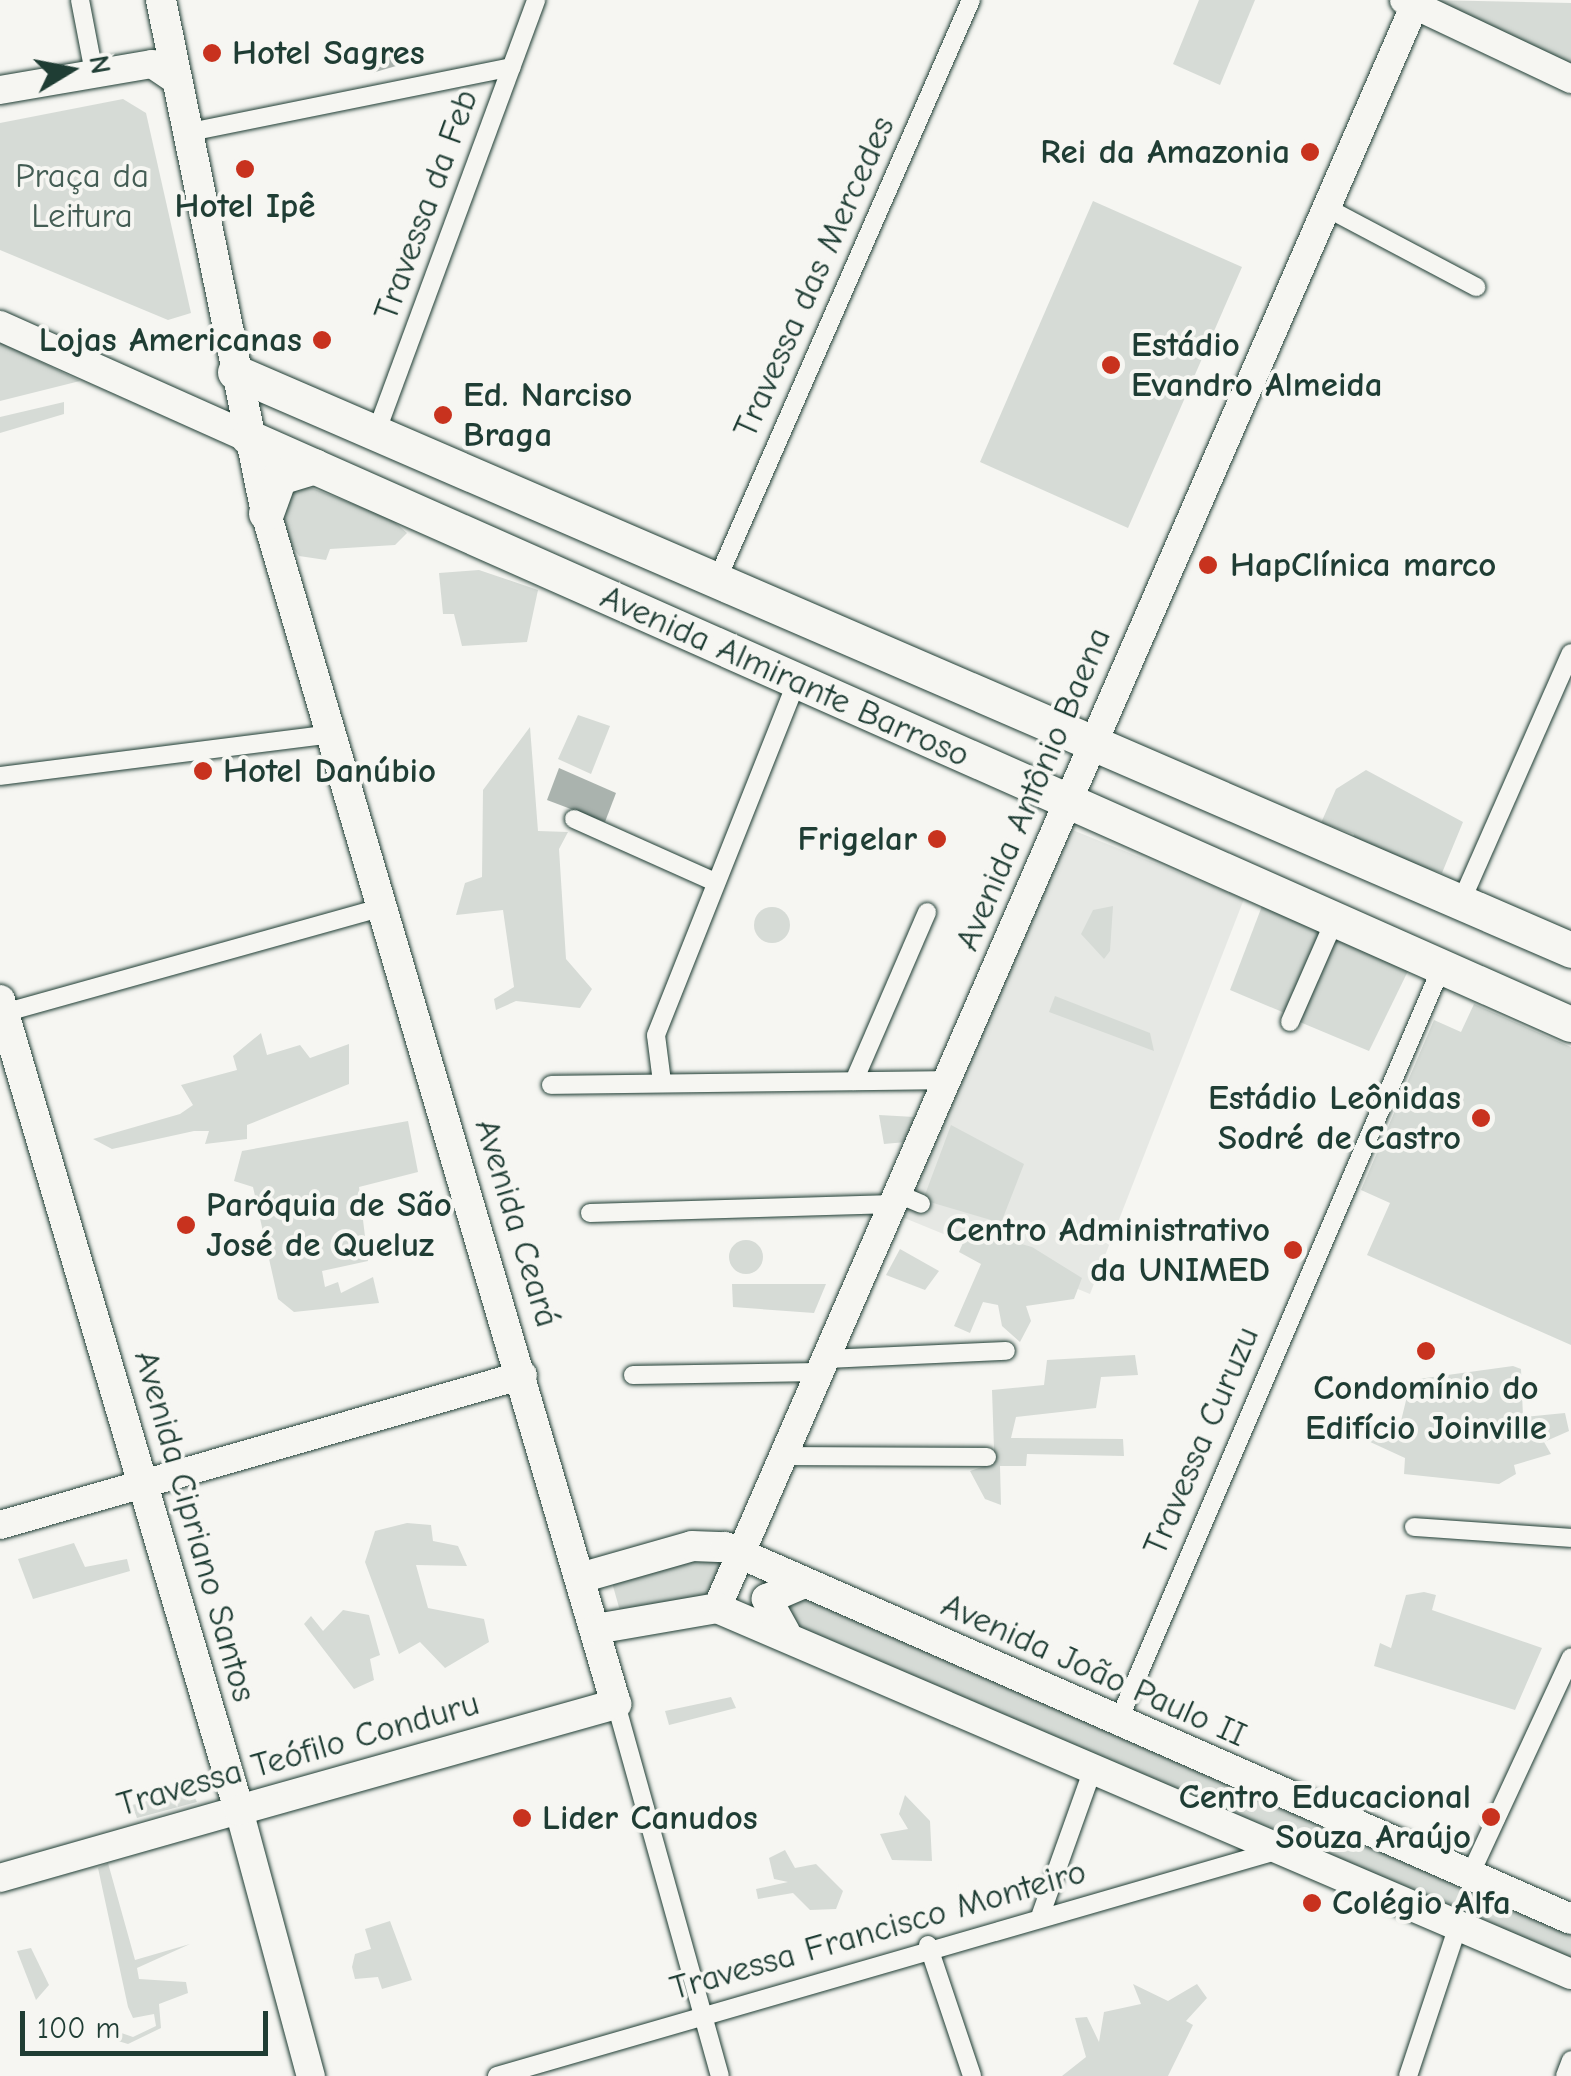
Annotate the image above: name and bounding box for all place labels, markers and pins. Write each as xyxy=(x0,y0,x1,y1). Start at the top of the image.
place label: Hotel Sagres xyxy=(232,32,425,74)
marker: Hotel Sagres xyxy=(201,42,223,64)
place label: Rei da Amazonia xyxy=(1040,131,1290,173)
marker: Rei da Amazonia xyxy=(1299,141,1321,163)
marker: Hotel Ipê xyxy=(234,158,256,180)
place label: Hotel Ipê xyxy=(174,185,316,227)
place label: Lojas Americanas xyxy=(39,319,302,361)
place label: Estádio Evandro Almeida xyxy=(1131,324,1382,406)
marker: Lojas Americanas xyxy=(311,329,333,351)
marker: Estádio Evandro Almeida xyxy=(1100,354,1122,376)
place label: Ed. Narciso Braga xyxy=(463,374,632,456)
marker: Ed. Narciso Braga xyxy=(432,404,454,426)
place label: HapClínica marco xyxy=(1230,544,1496,586)
marker: HapClínica marco xyxy=(1195,552,1221,578)
place label: Hotel Danúbio xyxy=(223,750,436,792)
marker: Hotel Danúbio xyxy=(192,760,214,782)
place label: Frigelar xyxy=(798,818,917,860)
marker: Frigelar xyxy=(926,828,948,850)
place label: Estádio Leônidas Sodré de Castro xyxy=(1208,1077,1461,1159)
marker: Estádio Leônidas Sodré de Castro xyxy=(1470,1107,1492,1129)
place label: Paróquia de São José de Queluz xyxy=(206,1184,452,1266)
place label: Centro Administrativo da UNIMED xyxy=(946,1209,1270,1291)
marker: Paróquia de São José de Queluz xyxy=(175,1214,197,1236)
marker: Centro Administrativo da UNIMED xyxy=(1280,1237,1306,1263)
marker: Condomínio do Edifício Joinville xyxy=(1415,1340,1437,1362)
place label: Condomínio do Edifício Joinville xyxy=(1305,1367,1547,1449)
place label: Centro Educacional Souza Araújo xyxy=(1179,1776,1471,1858)
place label: Lider Canudos xyxy=(542,1797,758,1839)
marker: Centro Educacional Souza Araújo xyxy=(1480,1806,1502,1828)
marker: Lider Canudos xyxy=(511,1807,533,1829)
place label: Colégio Alfa xyxy=(1332,1882,1511,1924)
marker: Colégio Alfa xyxy=(1301,1892,1323,1914)

